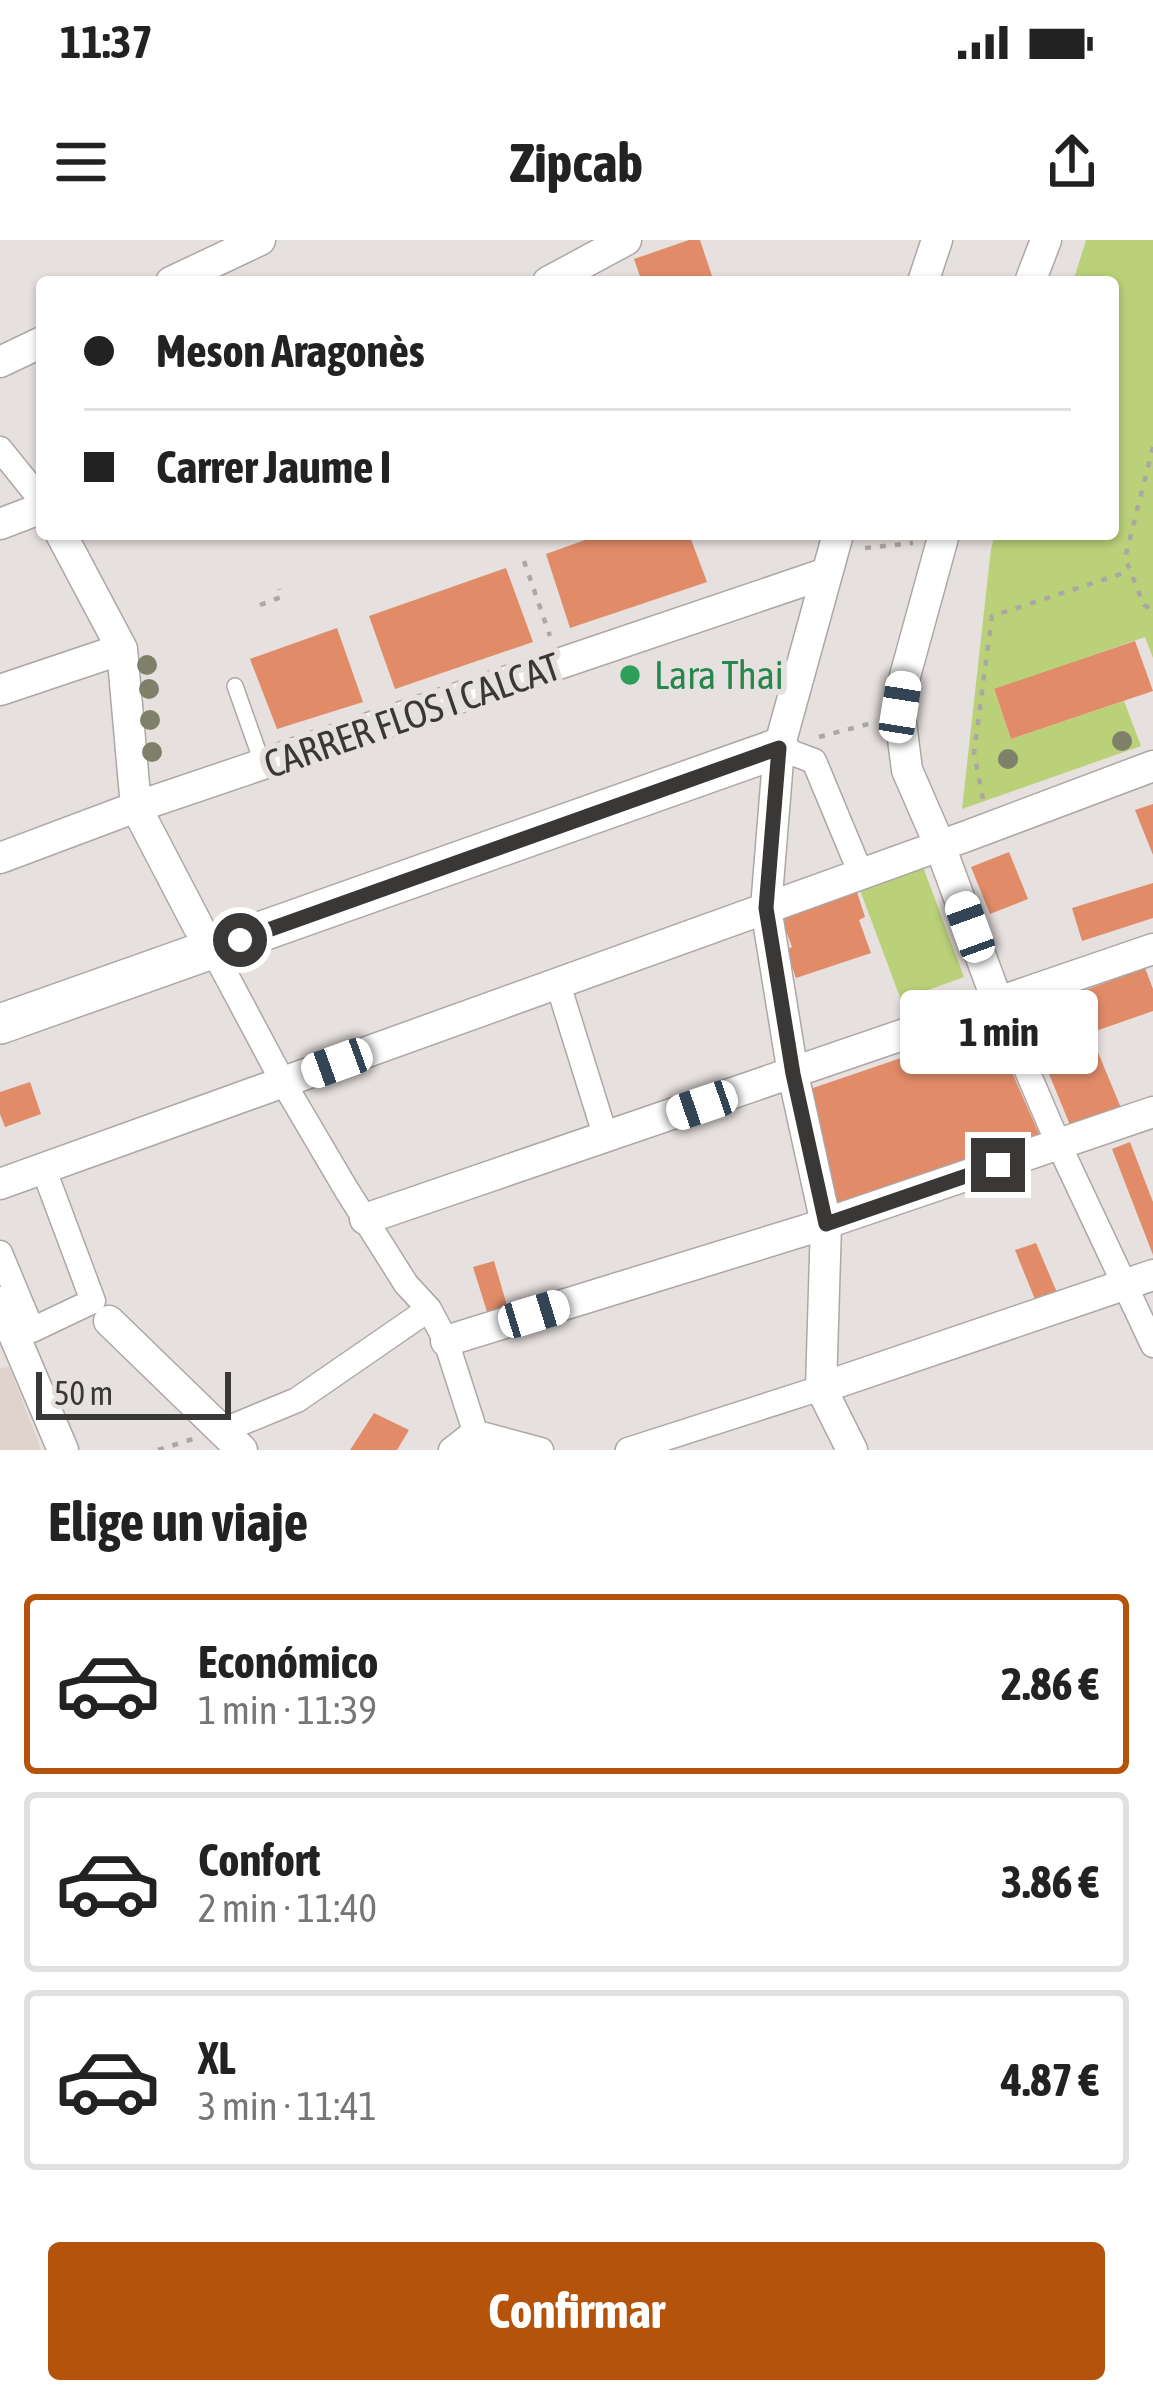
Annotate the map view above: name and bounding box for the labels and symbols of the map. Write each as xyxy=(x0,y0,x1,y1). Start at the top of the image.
street label: CARRER FLOS I CALCAT xyxy=(258,644,566,786)
place label: Lara Thai xyxy=(654,653,784,697)
marker: Lara Thai xyxy=(617,662,643,688)
car xyxy=(877,669,923,745)
car xyxy=(941,887,999,967)
route start xyxy=(213,913,267,967)
callout: 1 min xyxy=(899,991,1097,1075)
car xyxy=(297,1034,377,1092)
car xyxy=(662,1076,742,1134)
route end xyxy=(971,1138,1025,1192)
car xyxy=(494,1286,574,1342)
scale bar xyxy=(36,1366,231,1419)

